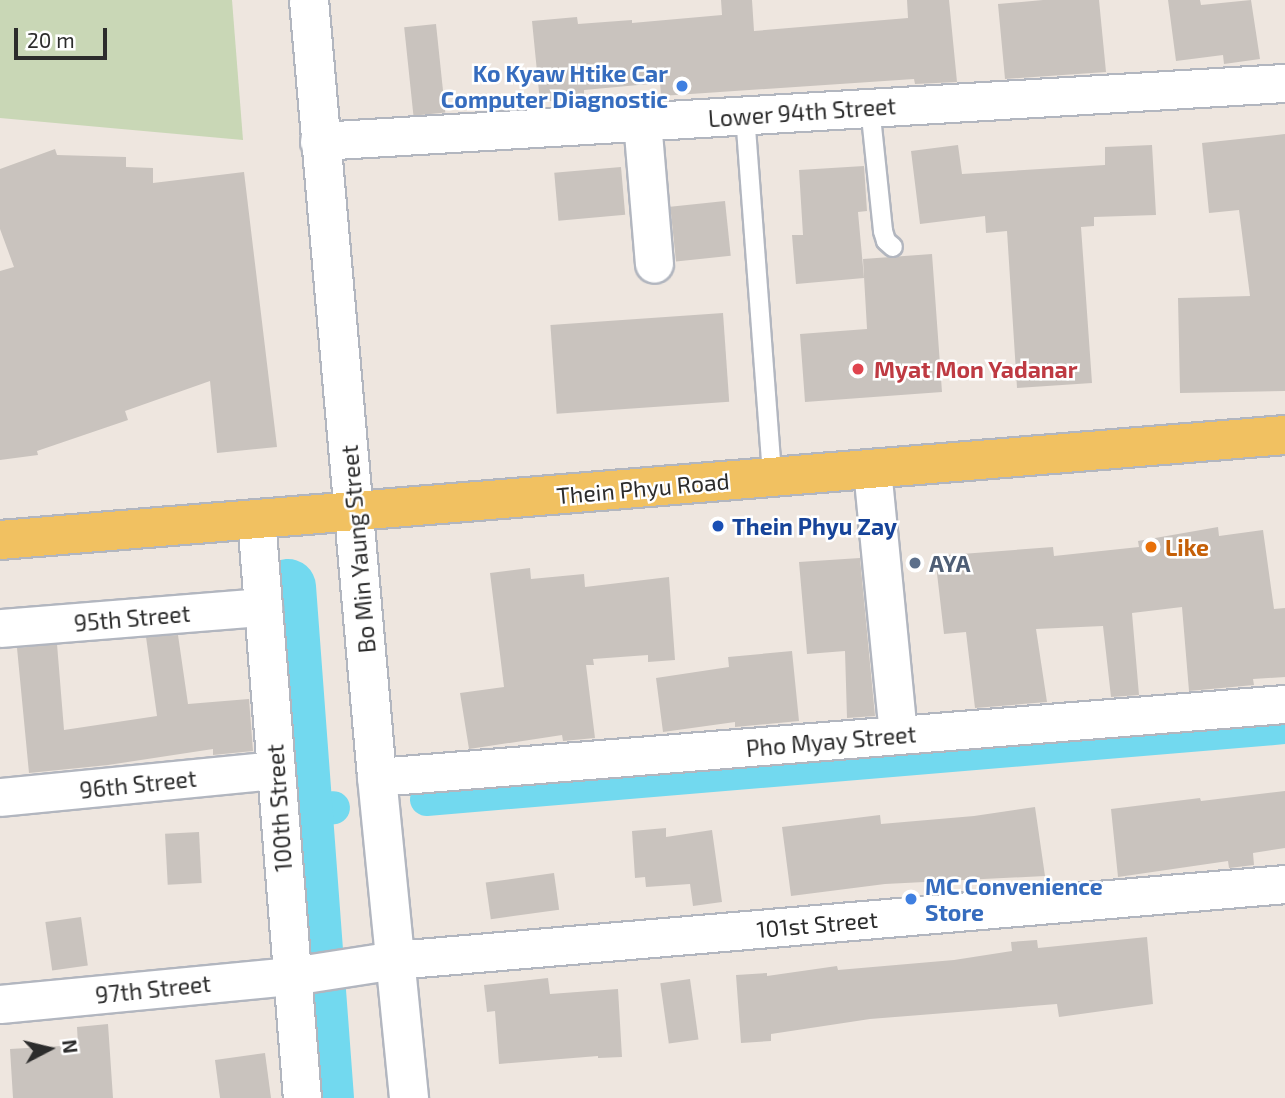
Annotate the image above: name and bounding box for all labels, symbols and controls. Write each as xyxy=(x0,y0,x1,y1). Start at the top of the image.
scale bar xyxy=(18,14,110,58)
text: 20 m xyxy=(27,27,75,52)
place label: Ko Kyaw Htike Car Computer Diagnostic xyxy=(440,59,668,113)
marker: Ko Kyaw Htike Car Computer Diagnostic xyxy=(674,78,690,94)
street label: Lower 94th Street xyxy=(707,92,897,132)
place label: Myat Mon Yadanar xyxy=(874,355,1078,383)
marker: Myat Mon Yadanar xyxy=(848,359,868,379)
street label: Bo Min Yaung Street xyxy=(335,443,381,655)
street label: Thein Phyu Road xyxy=(555,467,731,509)
place label: Thein Phyu Zay xyxy=(732,512,897,540)
marker: Thein Phyu Zay xyxy=(710,518,726,534)
place label: Like xyxy=(1165,533,1209,561)
marker: Like xyxy=(1143,539,1159,555)
place label: AYA xyxy=(929,549,970,577)
marker: AYA xyxy=(907,555,923,571)
street label: 95th Street xyxy=(73,599,191,637)
street label: Pho Myay Street xyxy=(745,720,917,762)
street label: 100th Street xyxy=(261,743,297,873)
street label: 96th Street xyxy=(78,764,198,804)
place label: MC Convenience Store xyxy=(925,872,1103,926)
marker: MC Convenience Store xyxy=(903,891,919,907)
street label: 101st Street xyxy=(755,905,879,943)
street label: 97th Street xyxy=(94,969,212,1009)
north arrow xyxy=(14,1014,84,1084)
text: N xyxy=(58,1038,83,1055)

